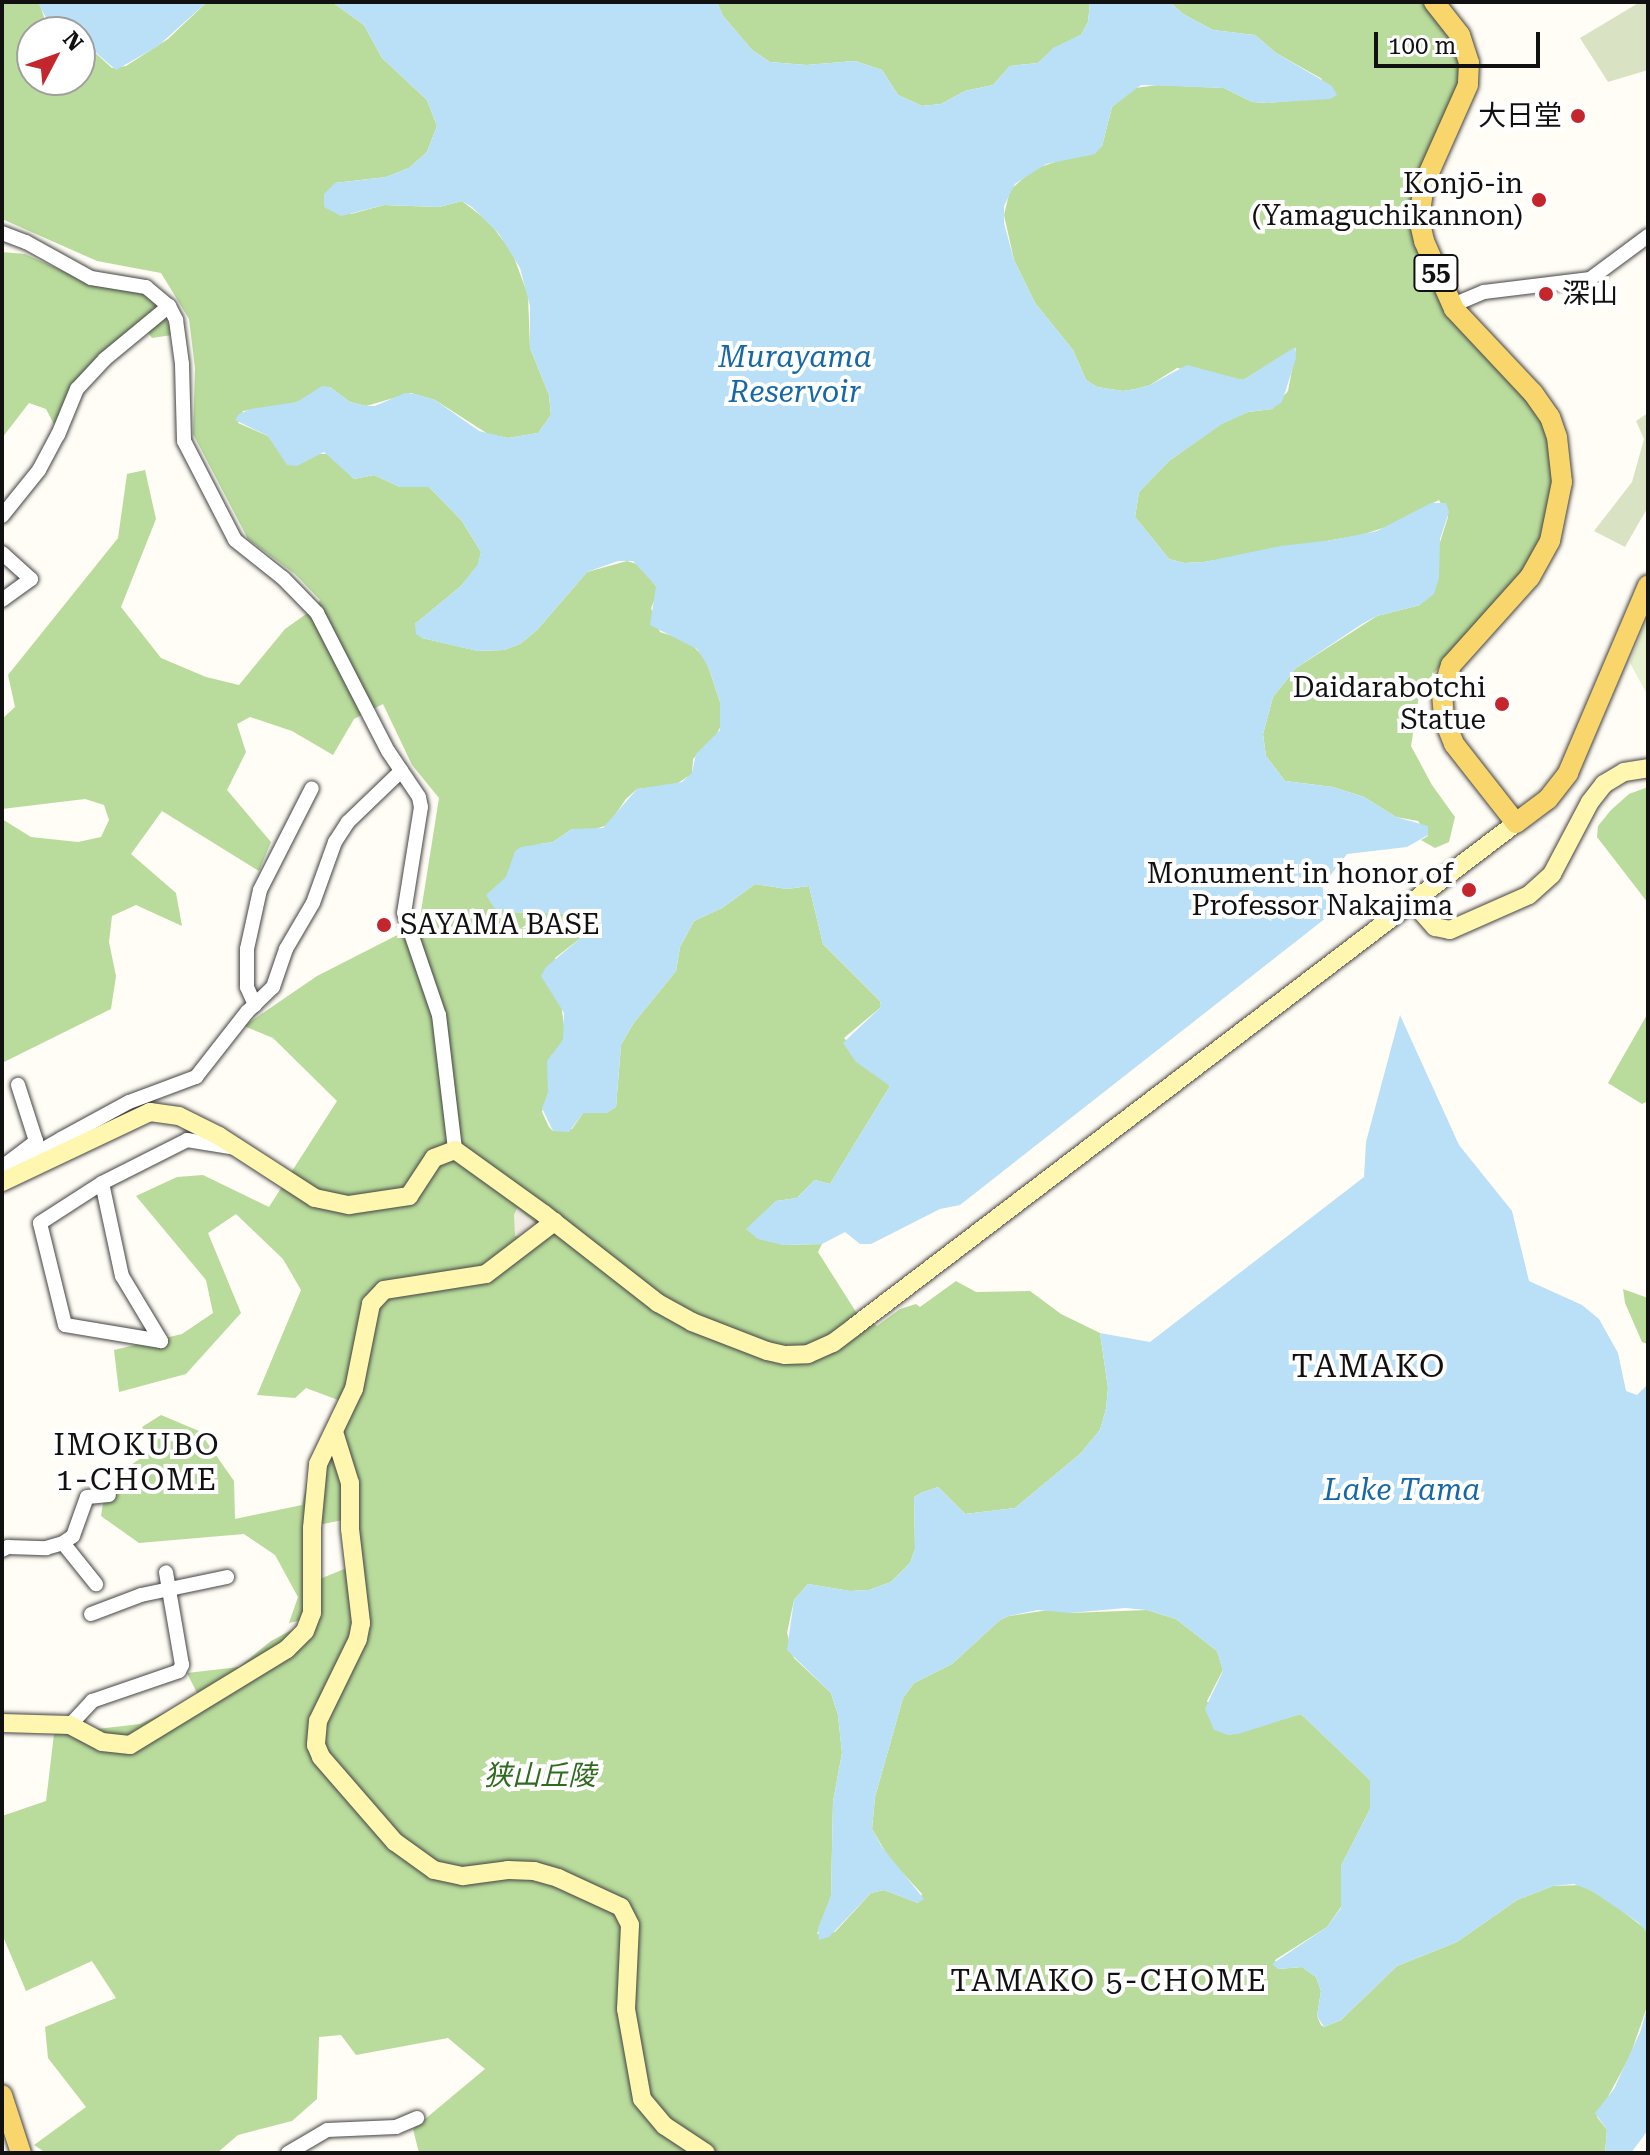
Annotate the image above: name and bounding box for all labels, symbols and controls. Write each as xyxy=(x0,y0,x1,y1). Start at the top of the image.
north arrow xyxy=(16,16,96,96)
scale bar xyxy=(1378,16,1544,66)
text: N xyxy=(58,27,88,56)
text: 100 m xyxy=(1388,32,1456,60)
place label: 大日堂 xyxy=(1478,99,1562,133)
marker: 大日堂 xyxy=(1569,107,1587,125)
place label: Konjō-in (Yamaguchikannon) xyxy=(1252,167,1523,233)
marker: Konjō-in (Yamaguchikannon) xyxy=(1530,191,1548,209)
road number: 55 xyxy=(1412,251,1460,295)
place label: 深山 xyxy=(1562,277,1618,311)
marker: 深山 xyxy=(1537,285,1555,303)
water label: Murayama Reservoir xyxy=(718,339,872,410)
place label: Daidarabotchi Statue xyxy=(1293,671,1486,737)
marker: Daidarabotchi Statue xyxy=(1493,695,1511,713)
place label: Monument in honor of Professor Nakajima xyxy=(1147,857,1453,923)
marker: Monument in honor of Professor Nakajima xyxy=(1460,881,1478,899)
place label: SAYAMA BASE xyxy=(400,908,600,942)
marker: SAYAMA BASE xyxy=(375,916,393,934)
district label: TAMAKO xyxy=(1292,1347,1446,1385)
district label: IMOKUBO 1-CHOME xyxy=(53,1427,221,1498)
water label: Lake Tama xyxy=(1324,1472,1480,1508)
park label: 狭山丘陵 xyxy=(484,1759,596,1793)
district label: TAMAKO 5-CHOME xyxy=(950,1963,1268,1999)

